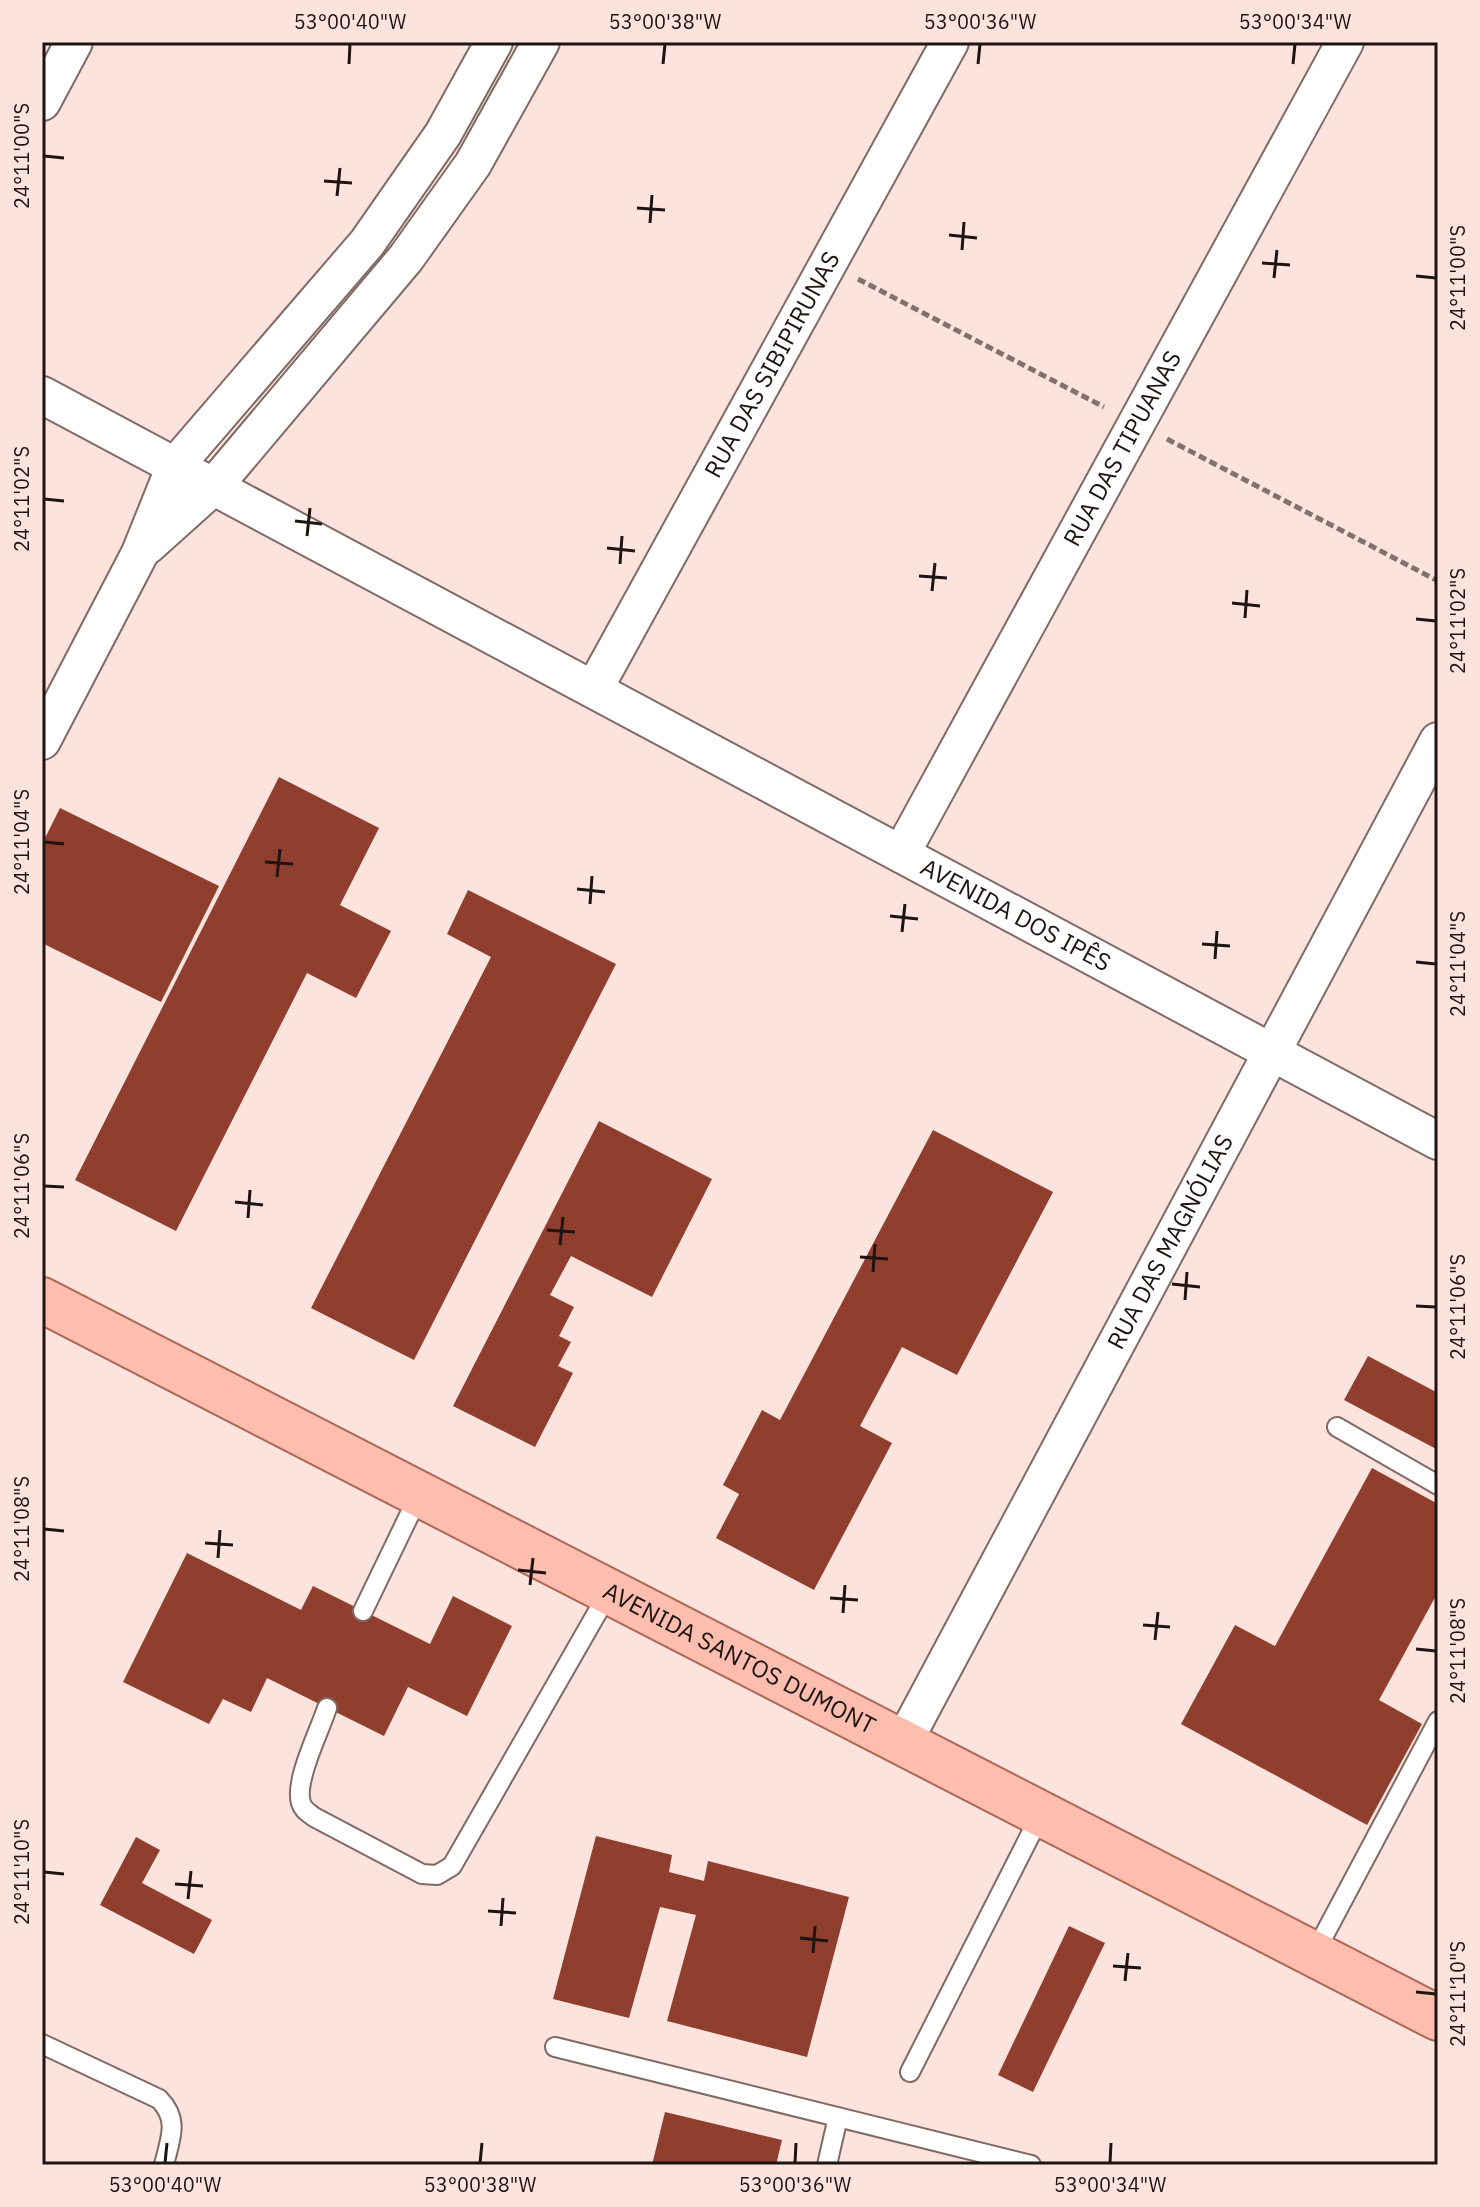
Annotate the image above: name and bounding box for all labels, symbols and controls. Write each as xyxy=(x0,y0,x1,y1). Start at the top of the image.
text: 53°00'40"W xyxy=(294,8,407,35)
text: 53°00'38"W xyxy=(609,8,722,35)
text: 53°00'36"W xyxy=(924,8,1037,35)
text: 53°00'34"W xyxy=(1239,8,1352,35)
text: 24°11'00"S xyxy=(8,103,35,209)
text: 24°11'00"S xyxy=(1444,225,1471,331)
street label: RUA DAS SIBIPIRUNAS xyxy=(696,246,847,483)
street label: RUA DAS TIPUANAS xyxy=(1055,345,1188,552)
text: 24°11'02"S xyxy=(8,446,35,552)
text: 24°11'02"S xyxy=(1444,568,1471,674)
text: 24°11'04"S xyxy=(8,789,35,895)
street label: AVENIDA DOS IPÊS xyxy=(915,851,1117,978)
text: 24°11'04"S xyxy=(1444,911,1471,1017)
street label: RUA DAS MAGNÓLIAS xyxy=(1099,1128,1240,1354)
text: 24°11'06"S xyxy=(8,1133,35,1239)
text: 24°11'06"S xyxy=(1444,1254,1471,1360)
text: 24°11'08"S xyxy=(8,1476,35,1582)
street label: AVENIDA SANTOS DUMONT xyxy=(598,1574,882,1741)
text: 24°11'08"S xyxy=(1444,1598,1471,1704)
text: 24°11'10"S xyxy=(8,1819,35,1925)
text: 24°11'10"S xyxy=(1444,1941,1471,2047)
text: 53°00'40"W xyxy=(109,2171,222,2198)
text: 53°00'38"W xyxy=(424,2171,537,2198)
text: 53°00'36"W xyxy=(739,2171,852,2198)
text: 53°00'34"W xyxy=(1054,2171,1167,2198)

